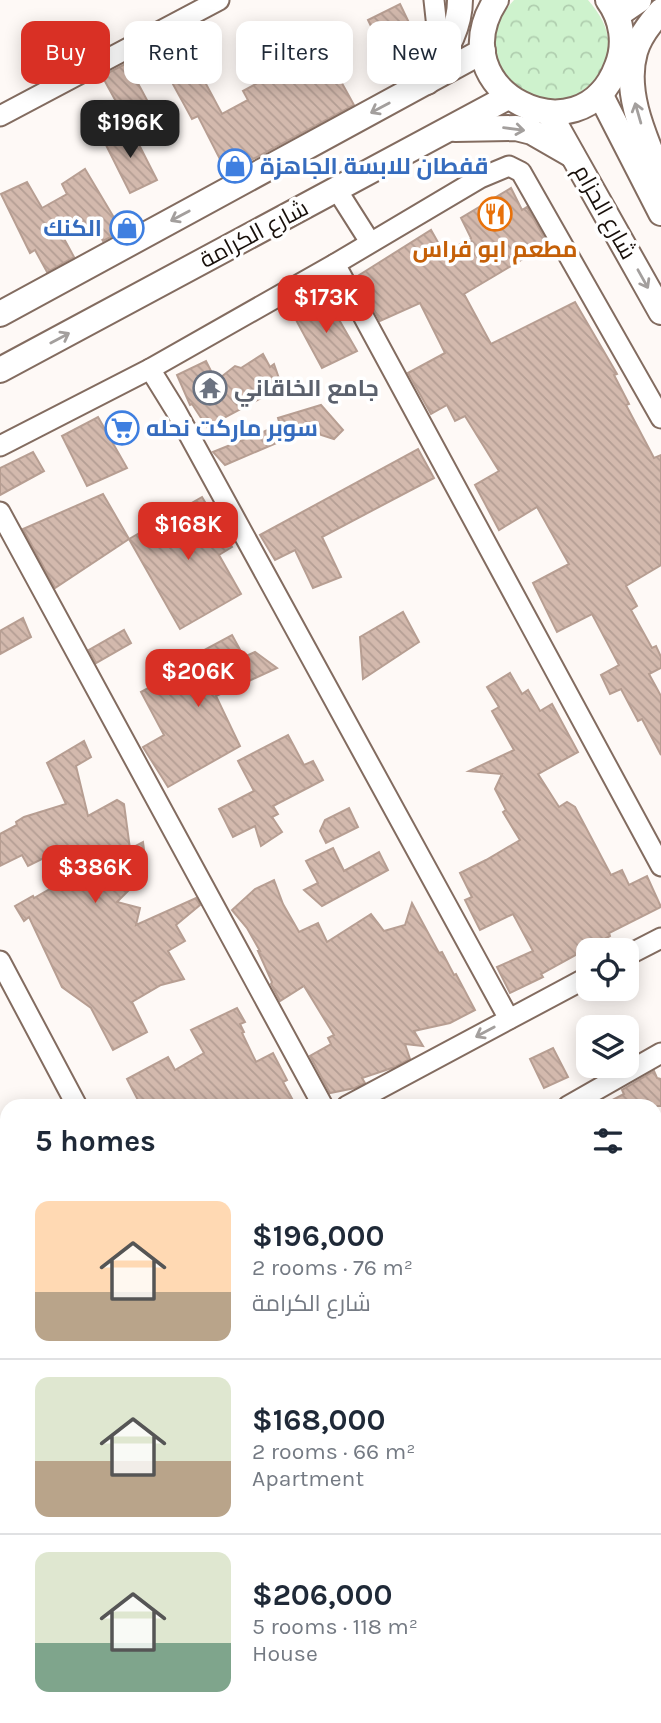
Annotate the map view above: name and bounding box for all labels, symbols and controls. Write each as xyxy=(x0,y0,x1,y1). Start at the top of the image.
chip: Buy xyxy=(21,21,110,84)
chip: Rent xyxy=(124,21,222,84)
chip: Filters xyxy=(236,21,353,84)
chip: New xyxy=(367,21,461,84)
pin: $196K xyxy=(81,100,179,160)
one-way arrow xyxy=(371,101,391,115)
one-way arrow xyxy=(631,102,644,124)
text: $196K xyxy=(96,109,164,136)
one-way arrow xyxy=(502,123,525,136)
shop icon: قفطان للابسة الجاهزة xyxy=(216,147,254,185)
place label: قفطان للابسة الجاهزة xyxy=(260,153,489,180)
street label: شارع الحزام xyxy=(566,160,642,265)
street label: شارع الكرامة xyxy=(195,194,314,276)
restaurant icon: مطعم ابو فراس xyxy=(476,195,514,233)
shop icon: الكنك xyxy=(108,209,146,247)
one-way arrow xyxy=(170,210,191,224)
place label: الكنك xyxy=(43,215,102,242)
place label: مطعم ابو فراس xyxy=(413,236,577,265)
one-way arrow xyxy=(636,268,650,289)
pin: $173K xyxy=(277,276,375,335)
text: $173K xyxy=(294,284,358,311)
one-way arrow xyxy=(49,331,70,345)
temple icon: جامع الخاقاني xyxy=(191,369,229,407)
place label: جامع الخاقاني xyxy=(234,375,379,407)
supermarket icon: سوبر ماركت نحله xyxy=(103,409,141,447)
place label: سوبر ماركت نحله xyxy=(146,415,318,442)
pin: $168K xyxy=(139,503,237,562)
text: $168K xyxy=(154,511,222,538)
pin: $206K xyxy=(149,650,247,709)
text: $206K xyxy=(161,658,235,685)
pin: $386K xyxy=(46,846,144,905)
text: $386K xyxy=(58,854,132,881)
map controls xyxy=(576,938,639,1078)
button: locate xyxy=(576,938,639,1001)
button: layers xyxy=(576,1015,639,1078)
one-way arrow xyxy=(475,1026,495,1040)
icon: filters xyxy=(589,1122,627,1160)
text: 5 homes xyxy=(35,1123,156,1159)
text: $196,000 xyxy=(252,1218,384,1254)
icon: home xyxy=(91,1229,175,1313)
text: 2 rooms · 76 m² xyxy=(252,1254,413,1281)
text: شارع الكرامة xyxy=(252,1290,371,1317)
text: $168,000 xyxy=(252,1402,386,1438)
icon: home xyxy=(91,1405,175,1489)
text: 2 rooms · 66 m² xyxy=(252,1438,415,1465)
text: Apartment xyxy=(252,1465,364,1492)
text: $206,000 xyxy=(252,1577,393,1613)
icon: home xyxy=(91,1580,175,1664)
text: 5 rooms · 118 m² xyxy=(252,1613,418,1640)
text: House xyxy=(252,1640,318,1667)

